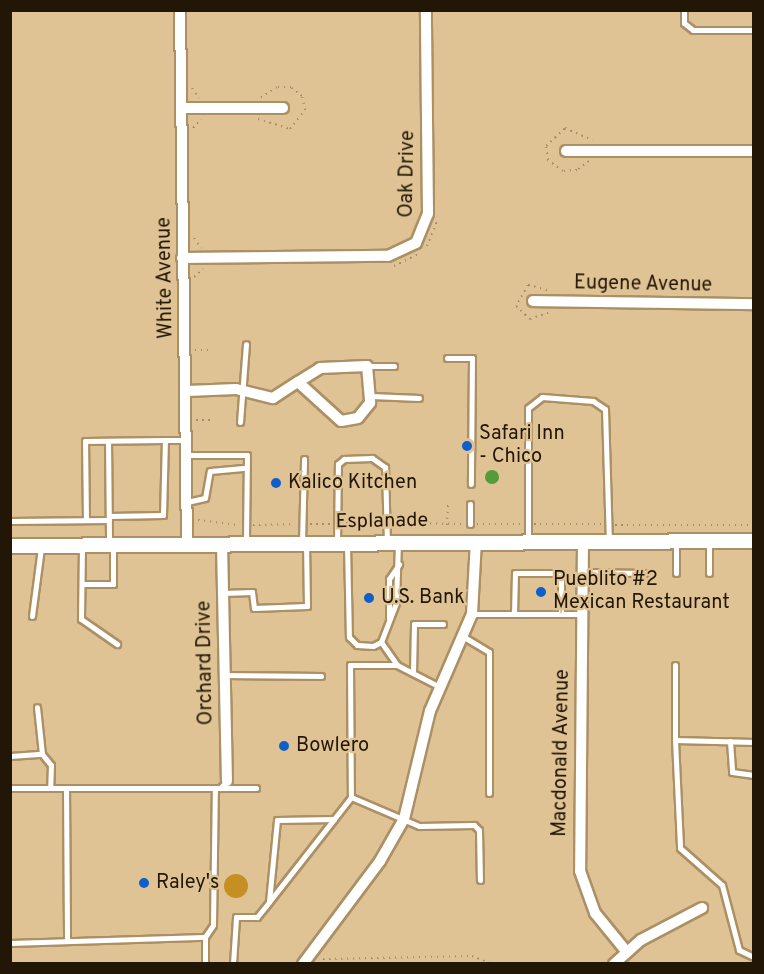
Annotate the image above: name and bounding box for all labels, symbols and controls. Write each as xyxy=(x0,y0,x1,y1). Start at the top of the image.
street label: Oak Drive xyxy=(395,130,421,218)
street label: White Avenue xyxy=(153,216,179,340)
street label: Eugene Avenue xyxy=(573,272,713,298)
place label: Safari Inn - Chico xyxy=(479,422,565,469)
marker: Safari Inn - Chico xyxy=(460,439,474,453)
place label: Kalico Kitchen xyxy=(288,471,417,495)
marker: Kalico Kitchen xyxy=(269,476,283,490)
street label: Esplanade xyxy=(336,509,428,535)
place label: Pueblito #2 Mexican Restaurant xyxy=(553,568,730,615)
marker: Pueblito #2 Mexican Restaurant xyxy=(534,585,548,599)
place label: U.S. Bank xyxy=(381,586,465,610)
marker: U.S. Bank xyxy=(362,591,376,605)
street label: Orchard Drive xyxy=(193,600,219,726)
street label: Macdonald Avenue xyxy=(549,668,575,838)
place label: Bowlero xyxy=(296,734,369,758)
marker: Bowlero xyxy=(277,739,291,753)
place label: Raley's xyxy=(156,871,219,895)
marker: Raley's xyxy=(137,876,151,890)

